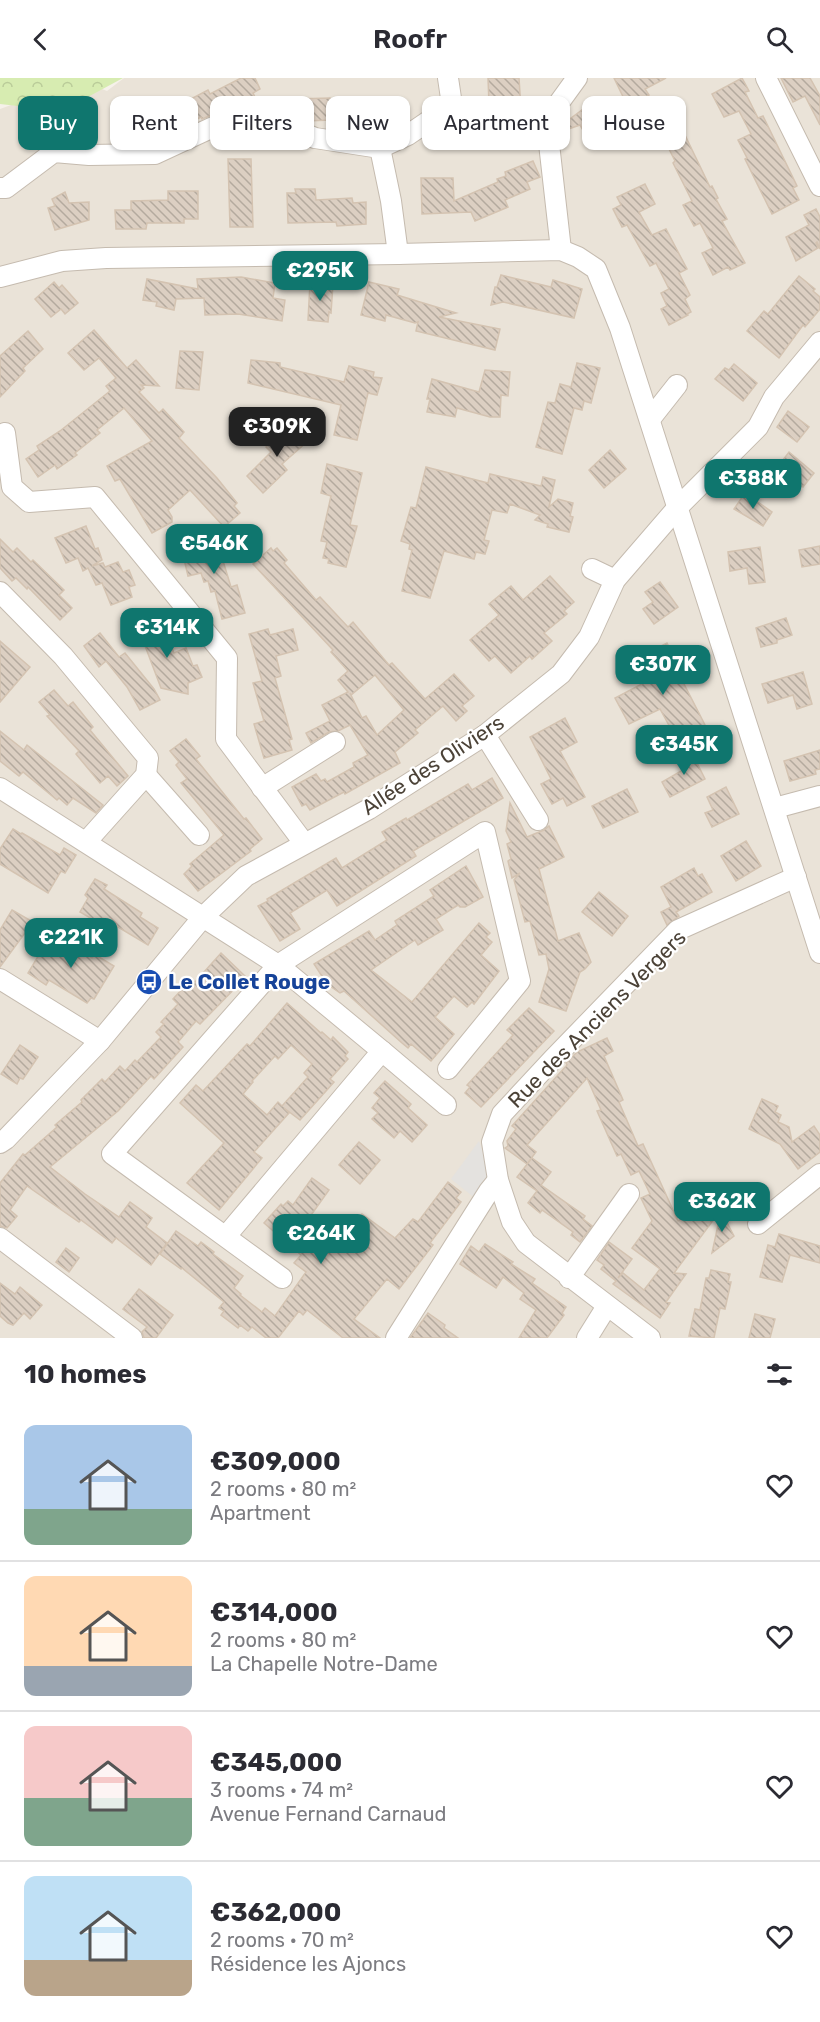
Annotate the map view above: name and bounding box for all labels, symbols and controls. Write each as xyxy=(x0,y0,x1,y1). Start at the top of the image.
icon: back xyxy=(24,23,57,56)
text: Roofr xyxy=(373,23,447,55)
icon: search xyxy=(763,23,796,56)
chip: Buy xyxy=(18,96,98,150)
chip: Rent xyxy=(110,96,198,150)
chip: Filters xyxy=(210,96,314,150)
chip: New xyxy=(326,96,410,150)
chip: Apartment xyxy=(422,96,570,150)
chip: House xyxy=(582,96,686,150)
pin: €295K xyxy=(278,251,362,302)
text: €295K xyxy=(286,258,354,282)
pin: €309K xyxy=(235,407,319,458)
text: €309K xyxy=(243,414,311,438)
pin: €388K xyxy=(711,459,795,510)
text: €388K xyxy=(718,466,788,490)
pin: €546K xyxy=(172,524,256,575)
text: €546K xyxy=(180,531,248,555)
pin: €314K xyxy=(125,608,209,659)
text: €314K xyxy=(134,615,200,639)
pin: €307K xyxy=(621,645,705,696)
text: €307K xyxy=(629,652,697,676)
street label: Allée des Oliviers xyxy=(357,709,509,820)
pin: €345K xyxy=(642,725,726,776)
text: €345K xyxy=(650,732,718,756)
pin: €221K xyxy=(29,918,113,969)
text: €221K xyxy=(39,925,103,949)
street label: Rue des Anciens Vergers xyxy=(503,925,691,1113)
bus stop icon: Le Collet Rouge xyxy=(134,967,164,997)
place label: Le Collet Rouge xyxy=(168,969,330,994)
pin: €362K xyxy=(680,1182,764,1233)
text: €362K xyxy=(688,1189,756,1213)
pin: €264K xyxy=(279,1214,363,1265)
text: €264K xyxy=(287,1221,355,1245)
icon: filters xyxy=(763,1358,796,1391)
text: 10 homes xyxy=(24,1359,147,1390)
text: €309,000 xyxy=(210,1446,341,1477)
icon: home xyxy=(72,1449,144,1521)
icon: heart xyxy=(763,1469,796,1502)
text: 2 rooms · 80 m² xyxy=(210,1477,356,1501)
text: Apartment xyxy=(210,1501,311,1525)
text: €314,000 xyxy=(210,1597,338,1628)
icon: home xyxy=(72,1600,144,1672)
icon: heart xyxy=(763,1620,796,1653)
text: 2 rooms · 80 m² xyxy=(210,1628,356,1652)
text: La Chapelle Notre-Dame xyxy=(210,1652,438,1676)
text: €345,000 xyxy=(210,1747,342,1778)
icon: home xyxy=(72,1750,144,1822)
icon: heart xyxy=(763,1770,796,1803)
text: 3 rooms · 74 m² xyxy=(210,1778,353,1802)
text: Avenue Fernand Carnaud xyxy=(210,1802,446,1826)
text: €362,000 xyxy=(210,1897,341,1928)
icon: home xyxy=(72,1900,144,1972)
icon: heart xyxy=(763,1920,796,1953)
text: 2 rooms · 70 m² xyxy=(210,1928,354,1952)
text: Résidence les Ajoncs xyxy=(210,1952,406,1976)

